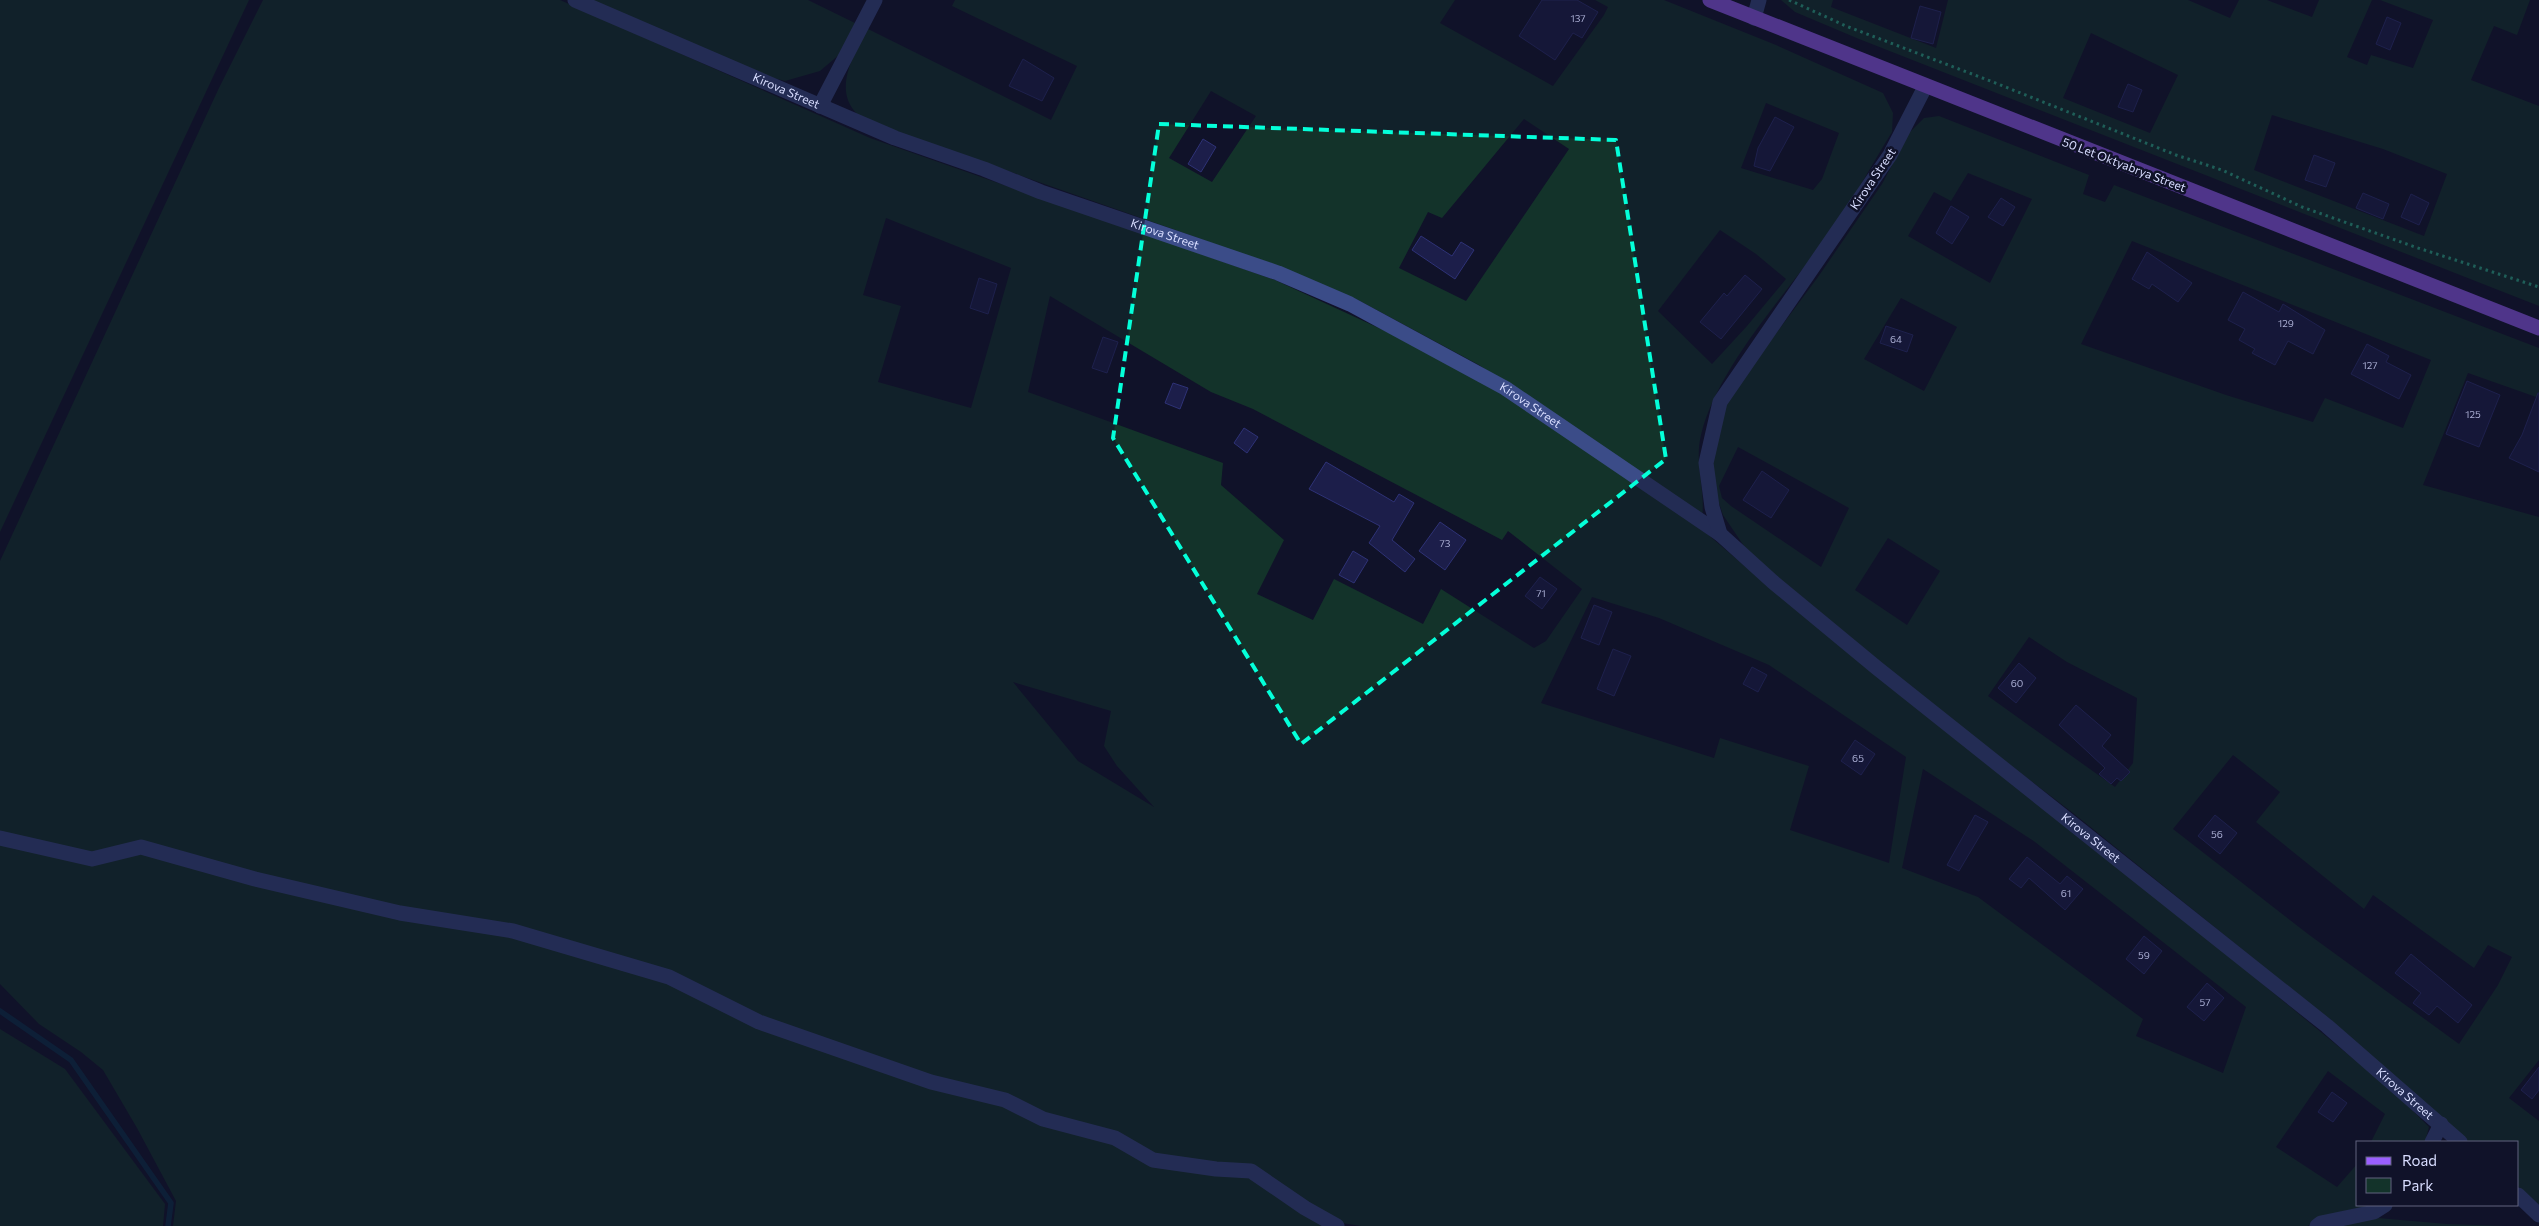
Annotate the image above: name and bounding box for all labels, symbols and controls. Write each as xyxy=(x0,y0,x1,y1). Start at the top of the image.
house number: 137 xyxy=(1570,12,1586,24)
street label: Kirova Street xyxy=(751,70,822,111)
street label: 50 Let Oktyabrya Street xyxy=(2061,134,2188,194)
street label: Kirova Street xyxy=(1846,145,1898,212)
street label: Kirova Street xyxy=(1129,215,1201,252)
house number: 129 xyxy=(2278,317,2294,329)
house number: 64 xyxy=(1890,333,1902,345)
house number: 127 xyxy=(2362,359,2378,371)
street label: Kirova Street xyxy=(1498,379,1564,430)
house number: 125 xyxy=(2465,408,2481,420)
house number: 73 xyxy=(1440,537,1451,549)
house number: 71 xyxy=(1536,587,1546,599)
house number: 60 xyxy=(2011,677,2023,689)
house number: 65 xyxy=(1852,752,1864,764)
street label: Kirova Street xyxy=(2059,810,2124,865)
house number: 56 xyxy=(2211,828,2223,840)
house number: 61 xyxy=(2061,887,2071,899)
house number: 59 xyxy=(2138,949,2150,961)
house number: 57 xyxy=(2199,996,2211,1008)
street label: Kirova Street xyxy=(2374,1064,2437,1122)
legend xyxy=(2356,1141,2519,1206)
text: Road xyxy=(2402,1151,2437,1169)
text: Park xyxy=(2402,1176,2433,1194)

